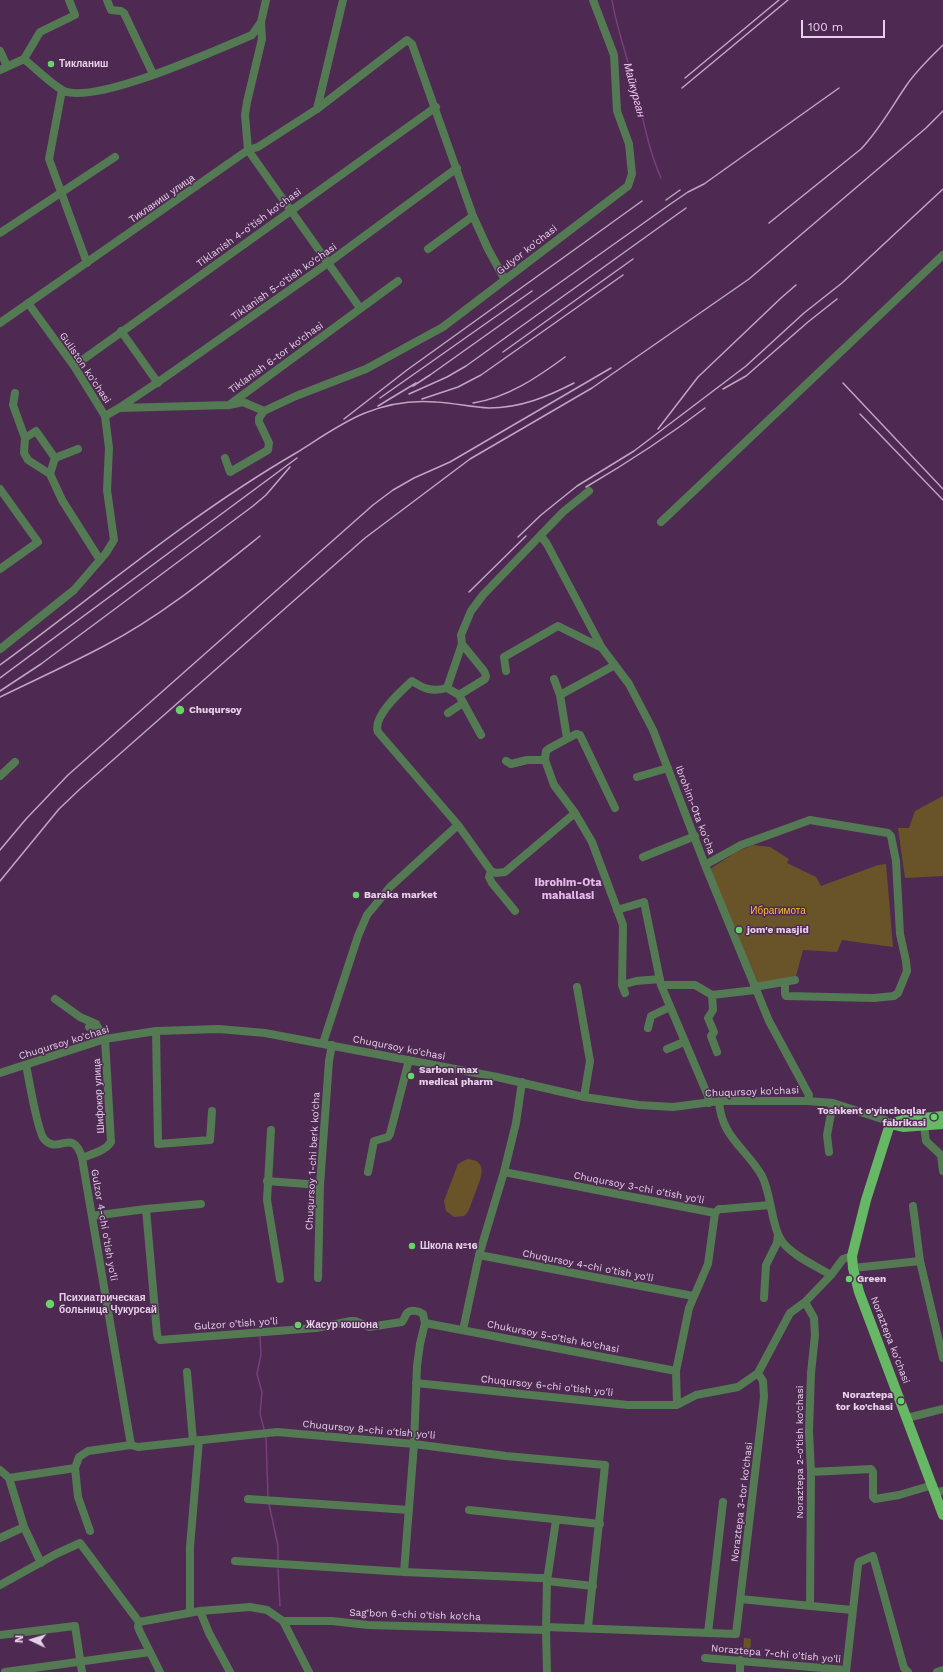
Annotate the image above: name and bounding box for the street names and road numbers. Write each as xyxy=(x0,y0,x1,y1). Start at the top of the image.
street label: Тикланиш улица xyxy=(127,172,197,226)
street label: Tiklanish 4-o'tish ko‘chasi xyxy=(194,186,304,270)
street label: Gulyor ko'chasi xyxy=(494,223,560,277)
street label: Tiklanish 5-o'tish ko‘chasi xyxy=(229,241,339,323)
street label: Tiklanish 6-tor ko‘chasi xyxy=(226,320,326,396)
street label: Guliston ko'chasi xyxy=(57,330,113,406)
street label: Ibrohim-Ota ko'cha xyxy=(673,764,717,856)
street label: Chuqursoy ko'chasi xyxy=(17,1024,111,1062)
street label: Chuqursoy ko'chasi xyxy=(352,1033,446,1063)
street label: Шифокор улица xyxy=(91,1058,107,1134)
street label: Chuqursoy ko'chasi xyxy=(705,1084,799,1100)
street label: Chuqursoy 1-chi berk ko'cha xyxy=(303,1092,323,1230)
street label: Gulzor 4-chi o'tish yo'li xyxy=(88,1168,120,1282)
street label: Chuqursoy 3-chi o'tish yo'li xyxy=(573,1169,705,1207)
street label: Chuqursoy 4-chi o'tish yo'li xyxy=(521,1247,655,1285)
street label: Noraztepa ko'chasi xyxy=(868,1295,912,1385)
street label: Gulzor o'tish yo'li xyxy=(194,1315,278,1333)
street label: Chukursoy 5-o'tish ko'chasi xyxy=(486,1318,620,1356)
street label: Chuqursoy 6-chi o'tish yo'li xyxy=(480,1373,614,1399)
street label: Noraztepa 2-o'tish ko'chasi xyxy=(794,1386,806,1518)
street label: Chuqursoy 8-chi o'tish yo'li xyxy=(302,1418,436,1442)
street label: Noraztepa 3-tor ko‘chasi xyxy=(729,1441,755,1563)
street label: Sag'bon 6-chi o'tish ko'cha xyxy=(349,1607,481,1623)
street label: Noraztepa 7-chi o'tish yo'li xyxy=(710,1642,842,1666)

